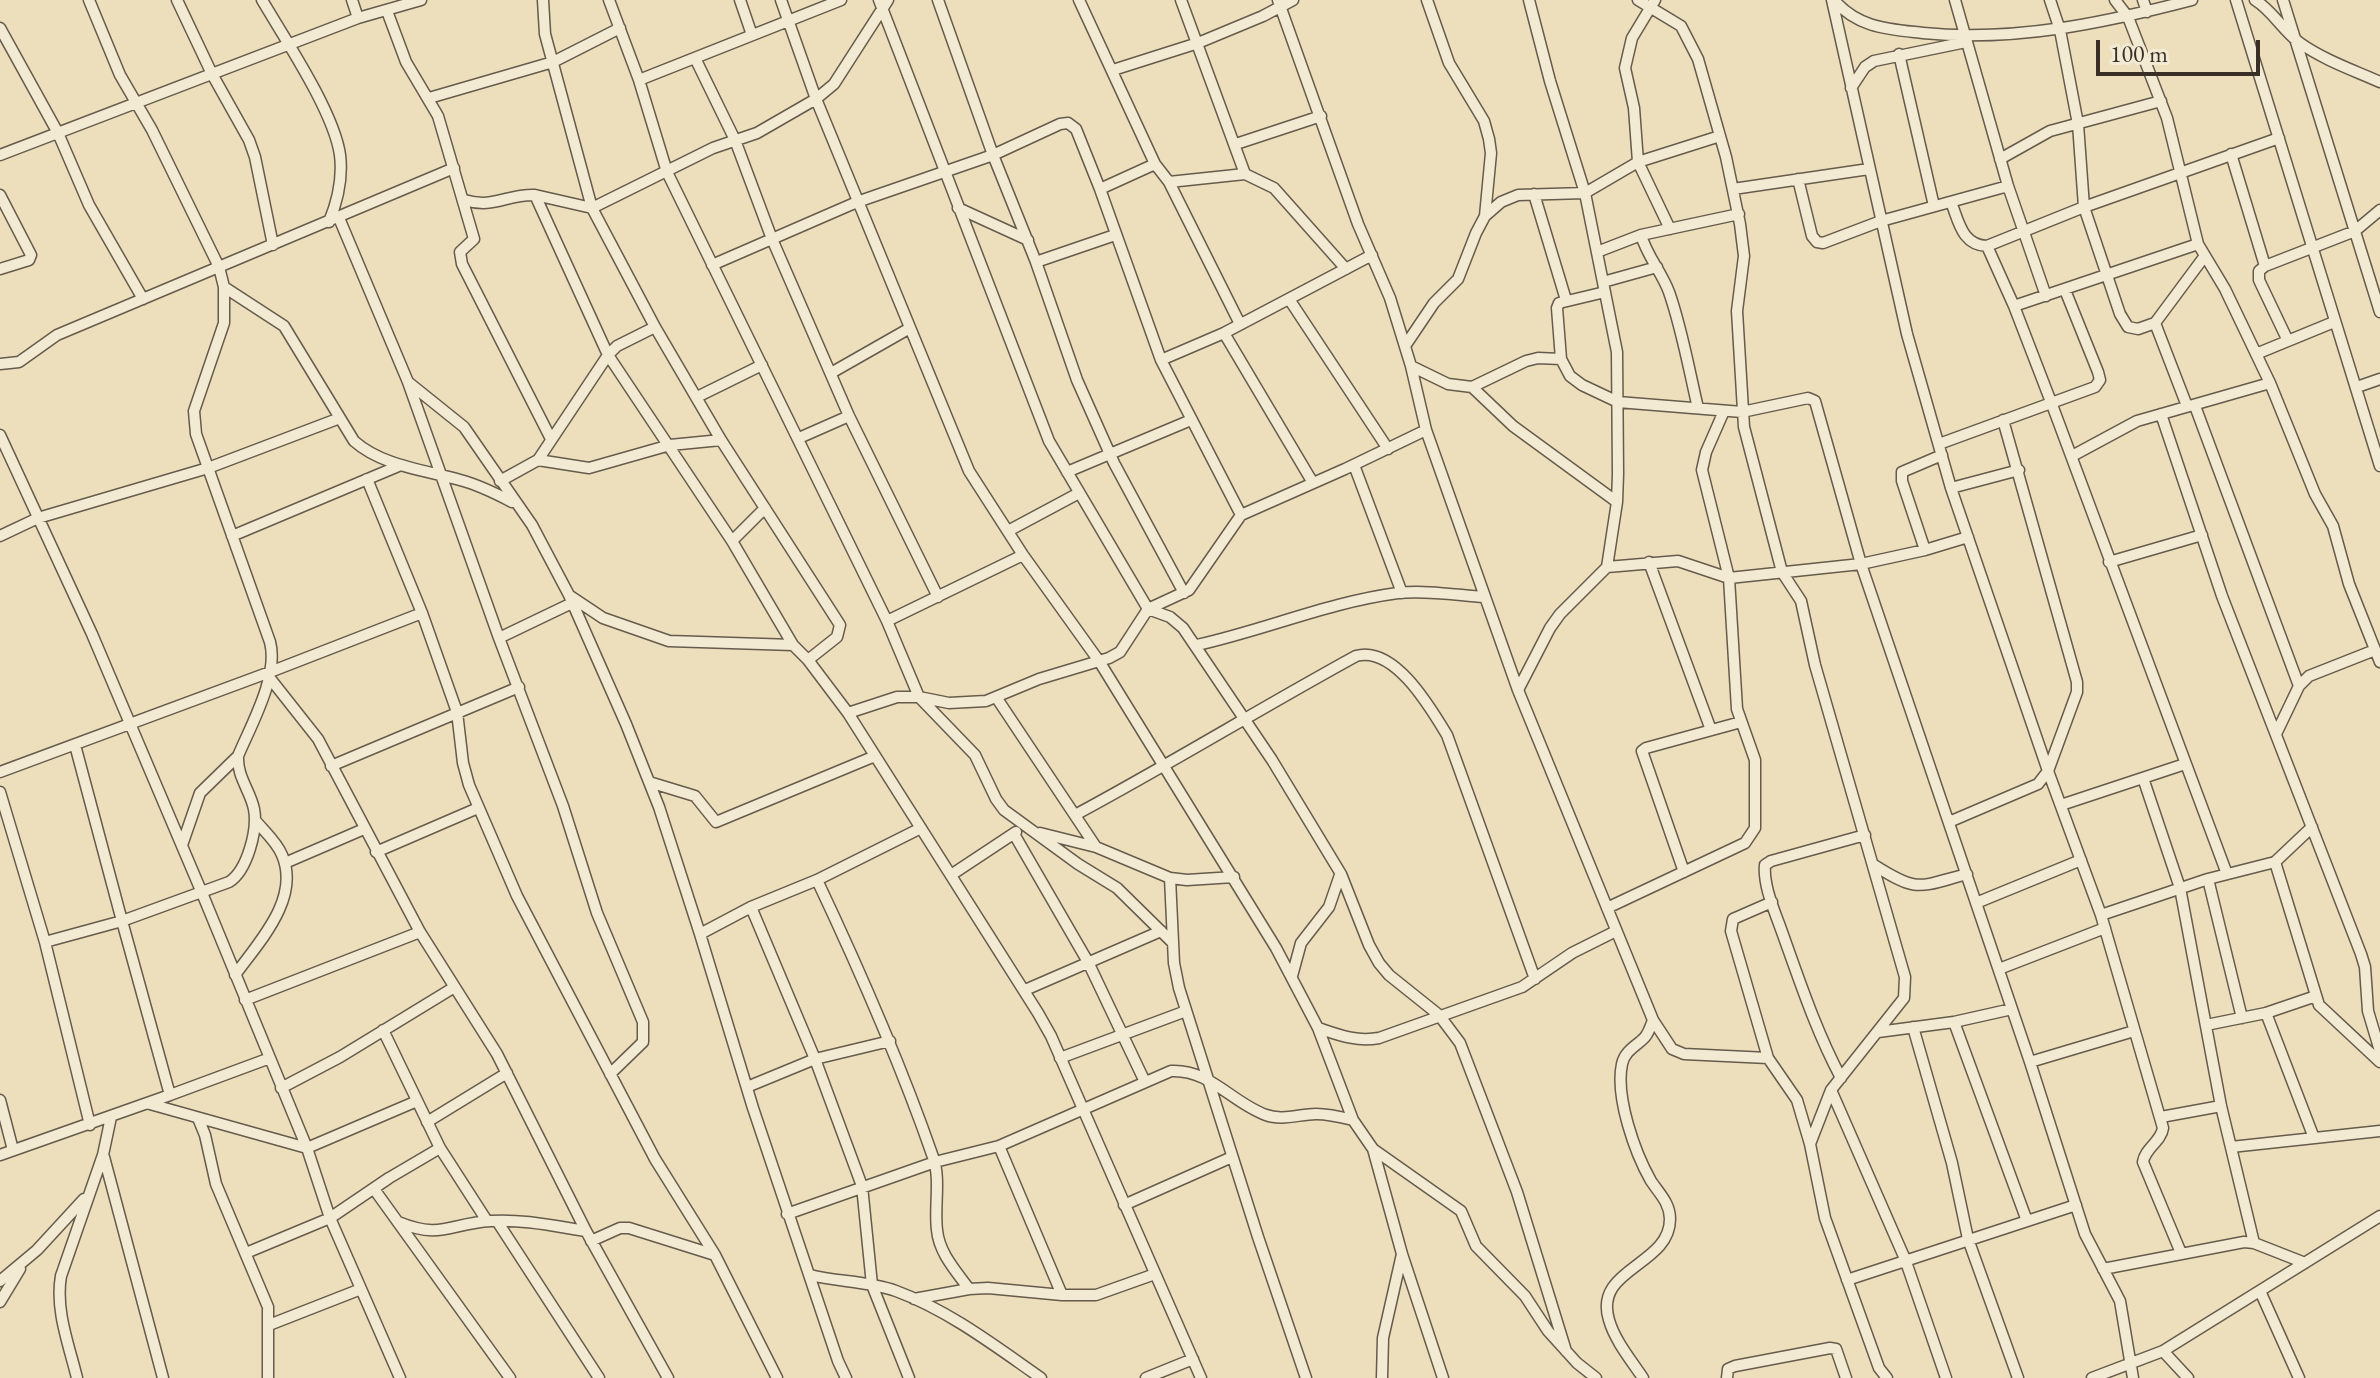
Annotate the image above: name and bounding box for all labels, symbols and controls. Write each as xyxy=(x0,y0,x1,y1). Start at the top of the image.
scale bar xyxy=(2100,24,2264,74)
text: 100 m xyxy=(2110,38,2168,69)

